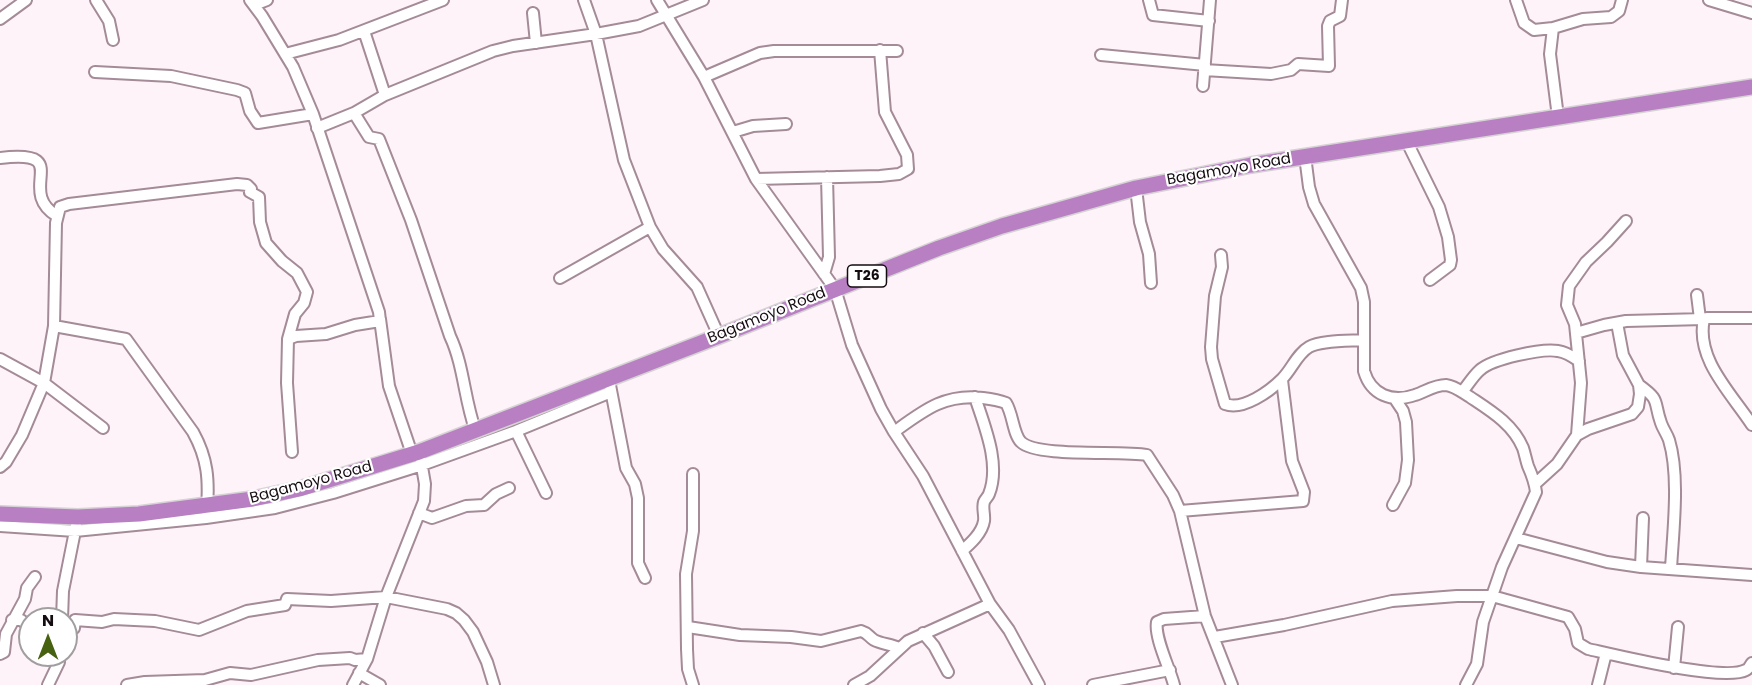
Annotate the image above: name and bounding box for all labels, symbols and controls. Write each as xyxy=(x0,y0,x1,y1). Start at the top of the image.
street label: Bagamoyo Road xyxy=(1166,150,1292,190)
road number: T26 xyxy=(848,265,886,287)
street label: Bagamoyo Road xyxy=(705,284,829,348)
street label: Bagamoyo Road xyxy=(248,458,374,508)
north arrow xyxy=(18,607,78,667)
text: N xyxy=(42,609,54,632)

